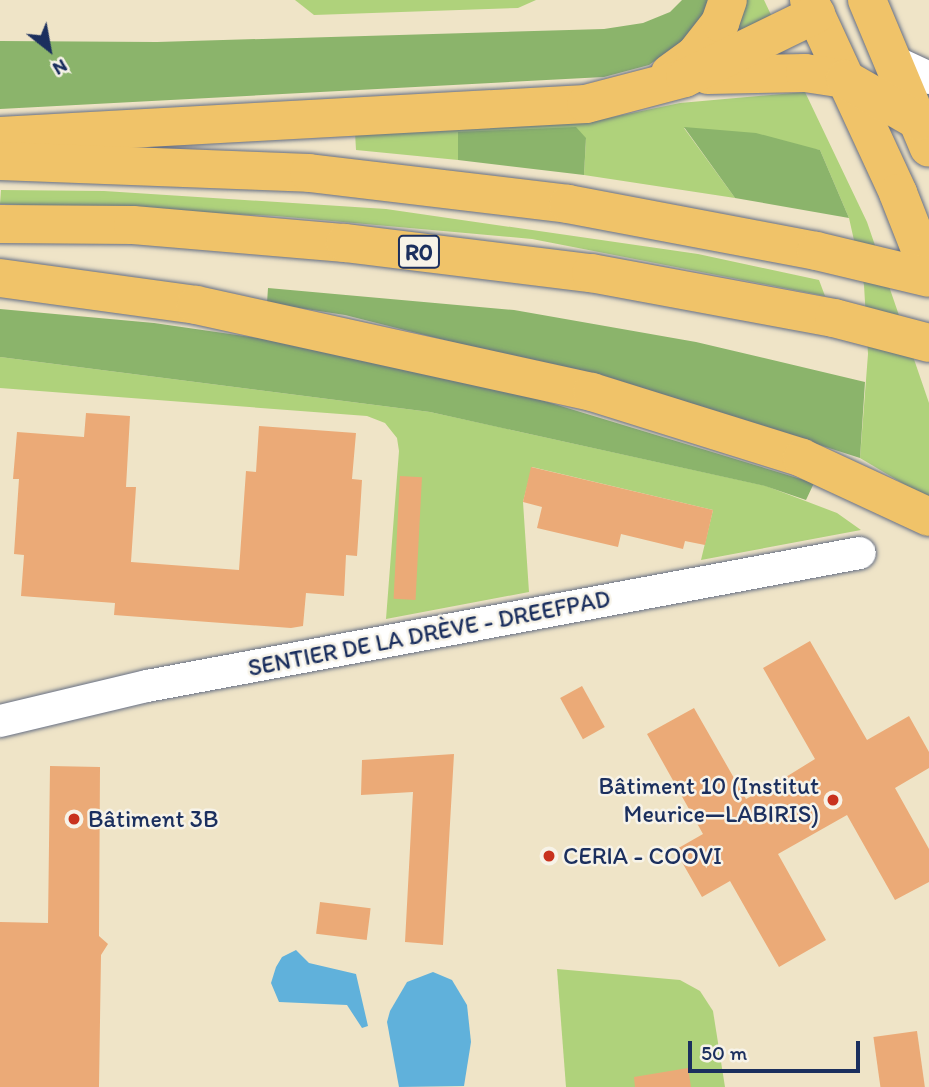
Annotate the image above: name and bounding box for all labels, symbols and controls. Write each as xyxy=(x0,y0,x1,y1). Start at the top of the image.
north arrow xyxy=(14,14,84,84)
text: N xyxy=(49,54,72,81)
road number: R0 xyxy=(396,232,442,272)
street label: SENTIER DE LA DRÈVE - DREEFPAD xyxy=(245,584,613,682)
place label: Bâtiment 10 (Institut Meurice—LABIRIS) xyxy=(599,772,819,828)
marker: Bâtiment 10 (Institut Meurice—LABIRIS) xyxy=(825,792,841,808)
place label: Bâtiment 3B xyxy=(88,805,218,833)
marker: Bâtiment 3B xyxy=(66,811,82,827)
place label: CERIA - COOVI xyxy=(563,842,722,870)
marker: CERIA - COOVI xyxy=(541,848,557,864)
scale bar xyxy=(691,1028,862,1072)
text: 50 m xyxy=(701,1040,747,1065)

